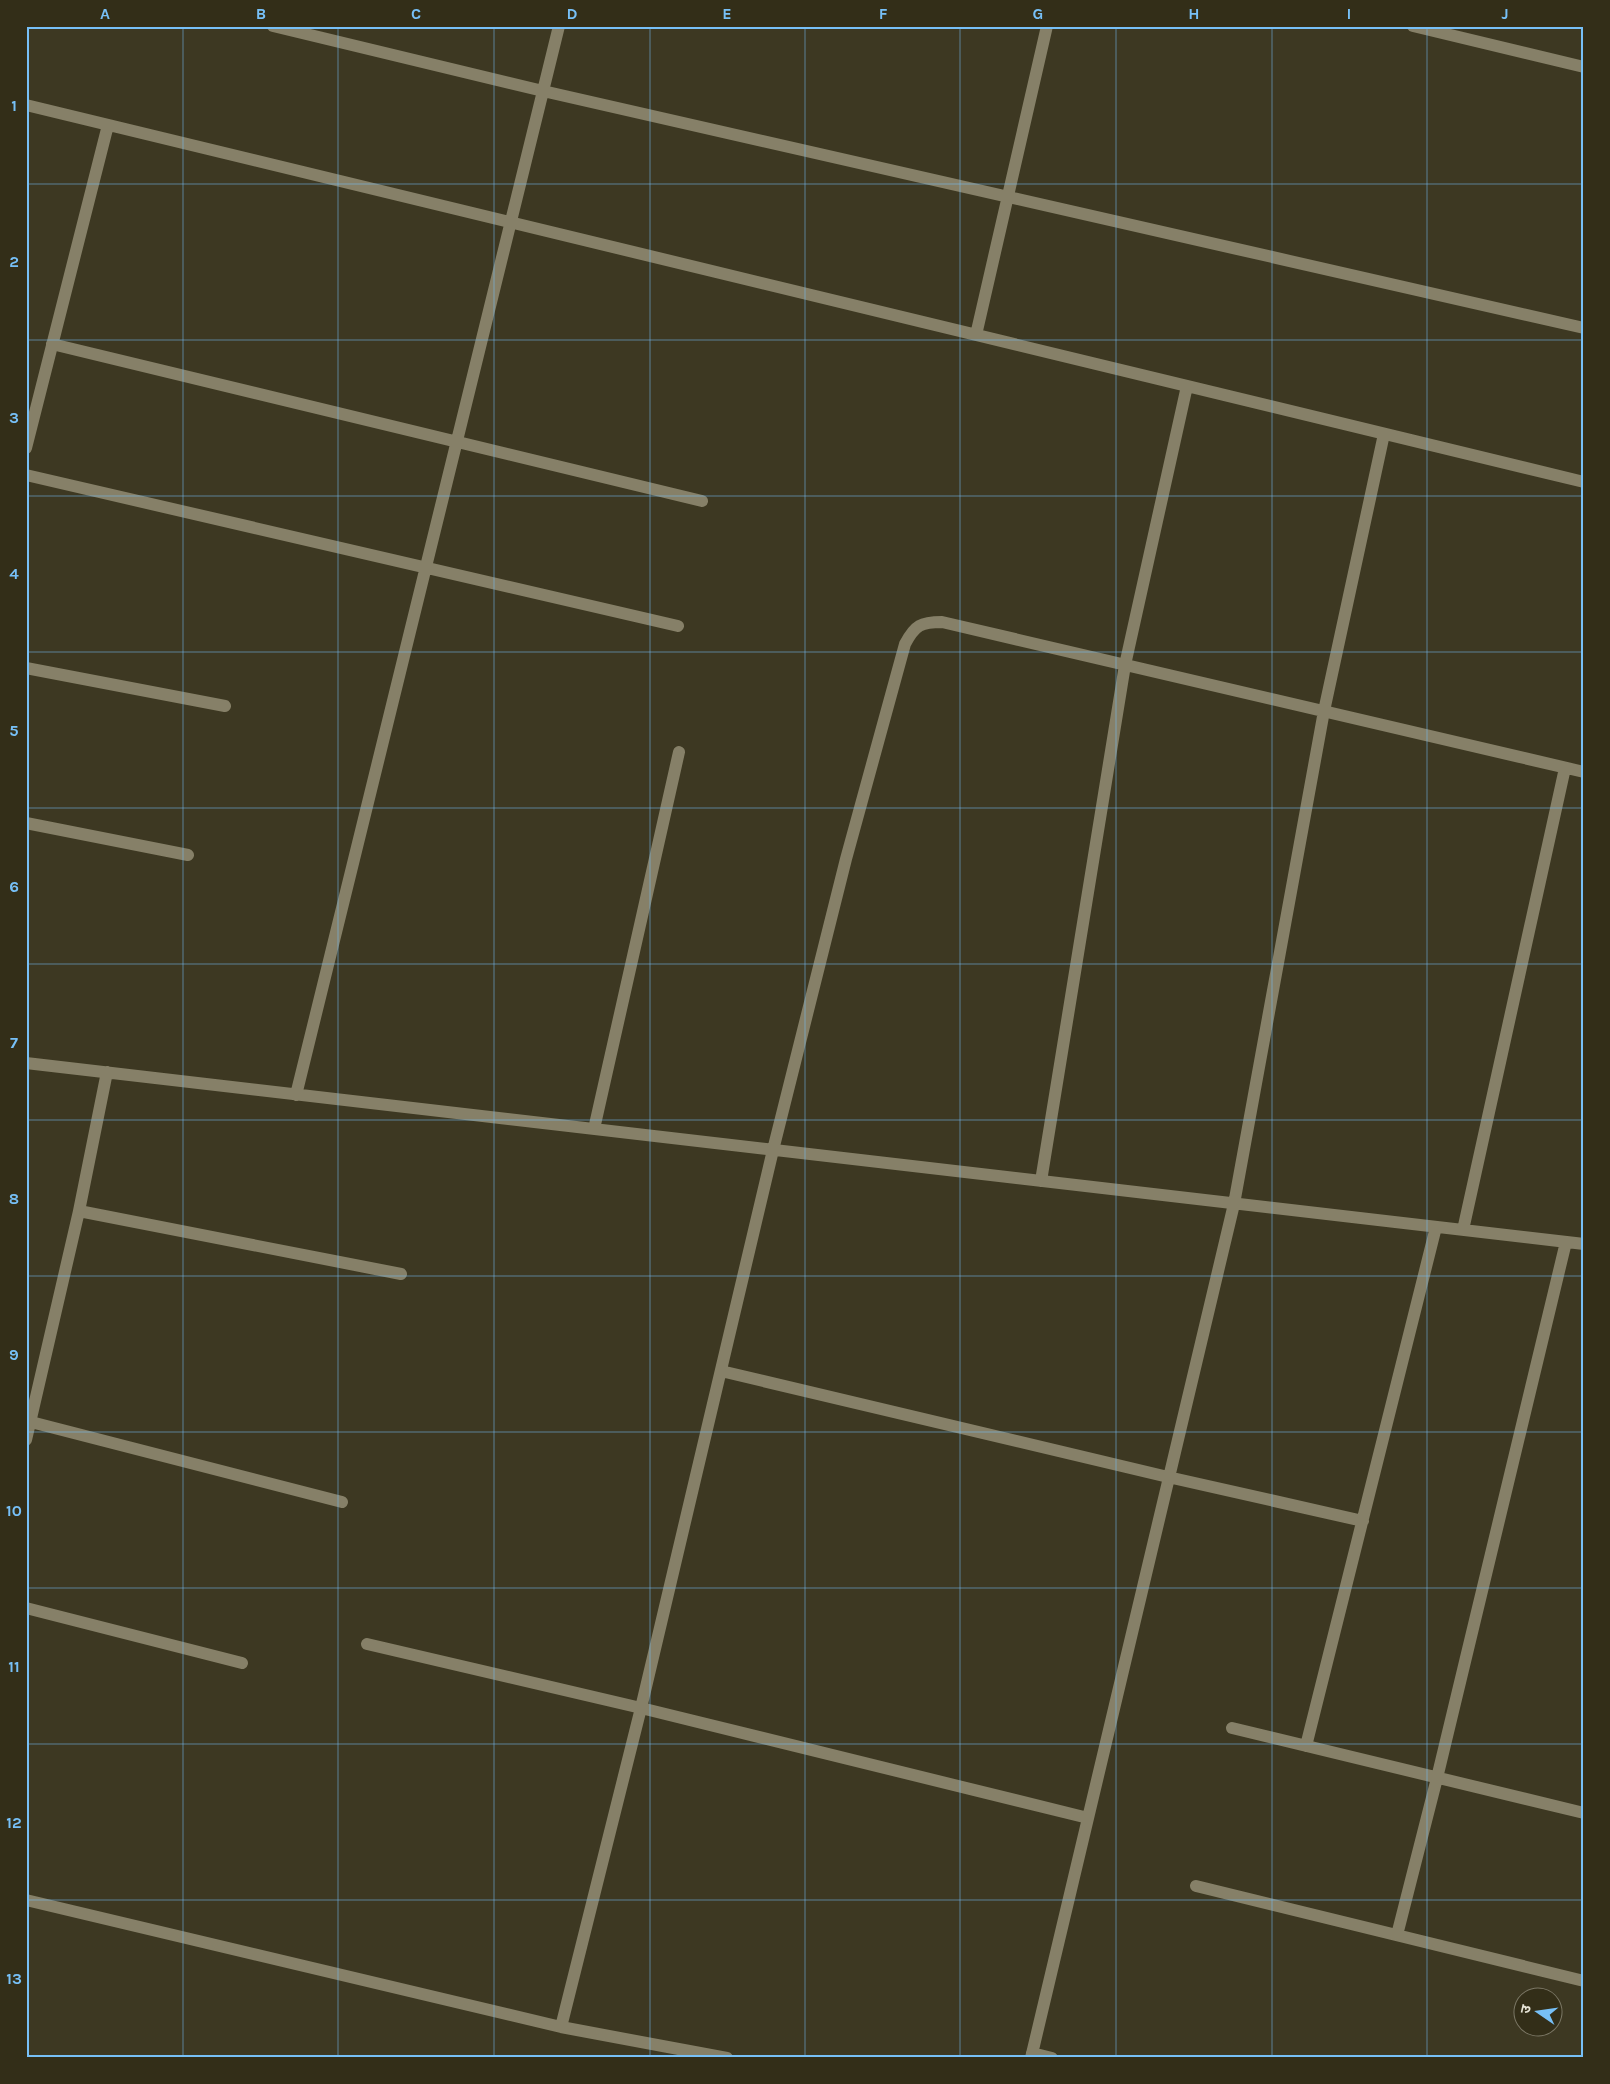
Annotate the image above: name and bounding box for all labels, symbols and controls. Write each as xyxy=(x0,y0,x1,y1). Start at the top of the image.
text: A xyxy=(100,4,110,23)
text: B xyxy=(256,4,266,23)
text: C xyxy=(411,4,421,23)
text: D xyxy=(567,4,578,23)
text: E xyxy=(722,4,732,23)
text: F xyxy=(879,4,888,23)
text: G xyxy=(1033,4,1043,23)
text: H xyxy=(1188,4,1200,23)
text: I xyxy=(1347,4,1351,23)
text: J xyxy=(1501,4,1509,23)
text: 1 xyxy=(11,96,17,115)
text: 2 xyxy=(9,252,19,271)
text: 3 xyxy=(9,408,19,427)
text: 4 xyxy=(9,564,19,583)
text: 5 xyxy=(9,721,19,740)
text: 6 xyxy=(9,877,19,896)
text: 7 xyxy=(10,1033,18,1052)
text: 8 xyxy=(9,1189,19,1208)
text: 9 xyxy=(9,1345,19,1364)
text: 10 xyxy=(6,1501,22,1520)
text: 11 xyxy=(8,1657,20,1676)
text: 12 xyxy=(6,1813,22,1832)
text: 13 xyxy=(6,1969,22,1988)
north arrow xyxy=(1512,1986,1562,2036)
text: उ xyxy=(1517,2003,1535,2015)

